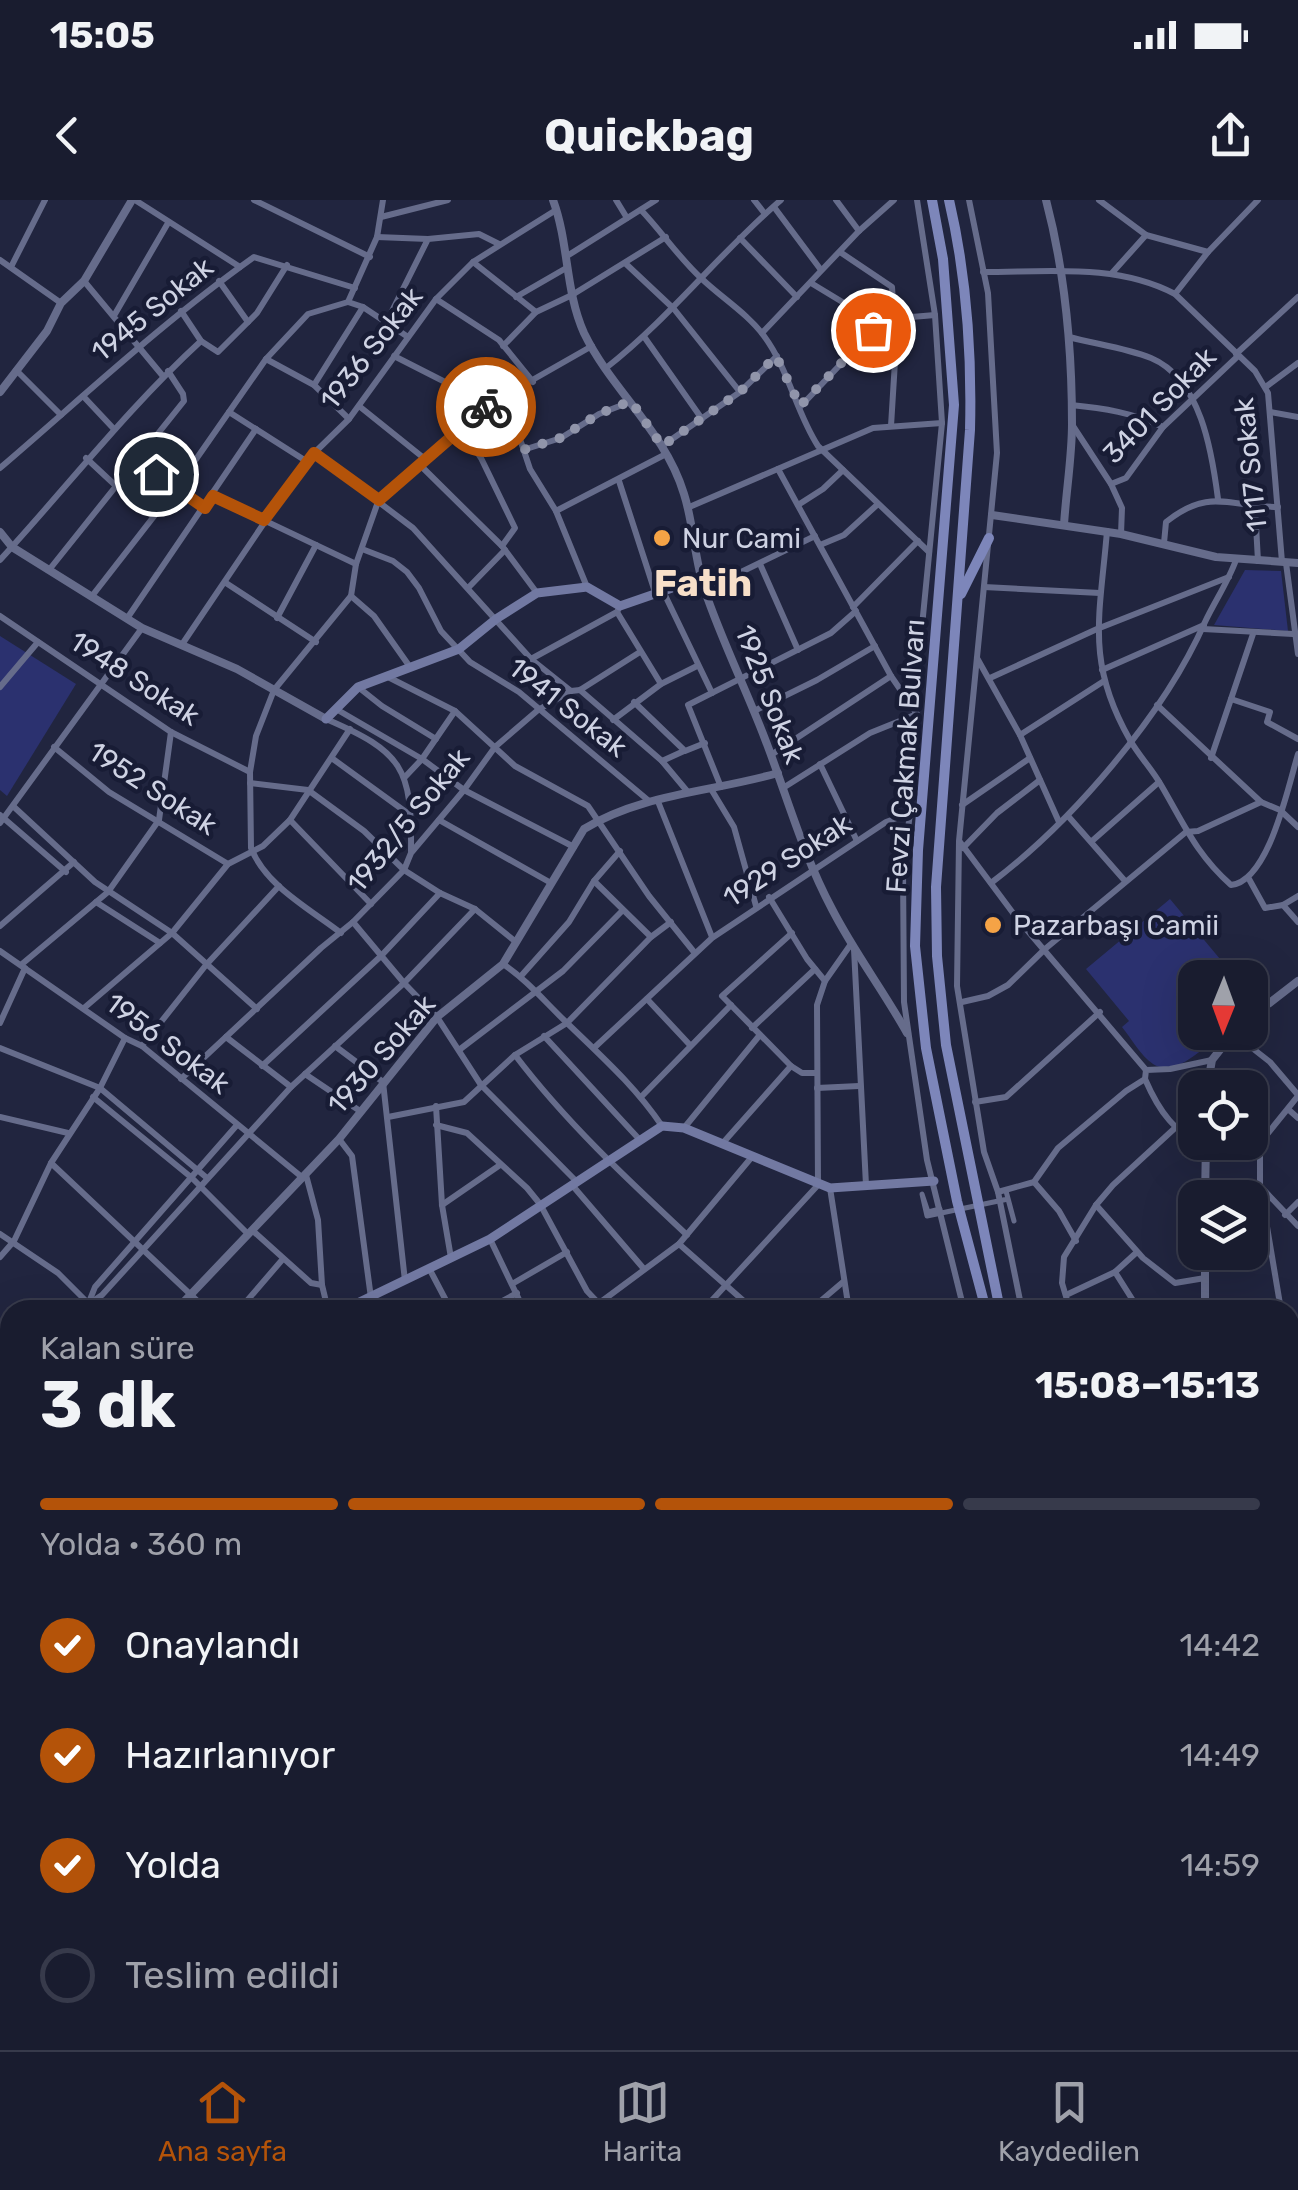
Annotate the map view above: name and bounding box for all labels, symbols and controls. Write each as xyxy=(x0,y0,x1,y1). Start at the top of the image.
text: 15:05 xyxy=(50,12,155,58)
icon: back xyxy=(40,108,95,163)
icon: share xyxy=(1203,108,1258,163)
text: Quickbag xyxy=(544,109,754,162)
street label: 1945 Sokak xyxy=(85,250,220,368)
street label: 1936 Sokak xyxy=(313,280,430,416)
pin xyxy=(831,288,916,373)
icon: bag xyxy=(846,303,901,358)
street label: 3401 Sokak xyxy=(1096,340,1223,470)
courier xyxy=(436,357,536,457)
icon: bike xyxy=(459,380,514,435)
street label: 1117 Sokak xyxy=(1227,396,1274,534)
pin xyxy=(114,432,199,517)
icon: home xyxy=(129,447,184,502)
place label: Nur Cami xyxy=(682,522,801,555)
marker: Nur Cami xyxy=(651,527,673,549)
district label: Fatih xyxy=(654,560,752,606)
street label: Fevzi Çakmak Bulvarı xyxy=(879,618,932,894)
street label: 1925 Sokak xyxy=(728,620,811,769)
street label: 1948 Sokak xyxy=(64,624,206,733)
street label: 1941 Sokak xyxy=(502,651,634,764)
street label: 1952 Sokak xyxy=(82,735,223,842)
street label: 1932/5 Sokak xyxy=(340,741,477,899)
street label: 1929 Sokak xyxy=(717,807,858,914)
place label: Pazarbaşı Camii xyxy=(1013,909,1219,942)
marker: Pazarbaşı Camii xyxy=(982,914,1004,936)
north arrow xyxy=(1178,960,1268,1050)
map controls xyxy=(1178,960,1268,1270)
street label: 1956 Sokak xyxy=(99,986,237,1101)
street label: 1930 Sokak xyxy=(321,988,442,1121)
button: locate xyxy=(1178,1070,1268,1160)
button: layers xyxy=(1178,1180,1268,1270)
text: Kalan süre xyxy=(40,1329,195,1367)
text: 15:08–15:13 xyxy=(1035,1362,1260,1408)
text: 3 dk xyxy=(40,1366,176,1443)
text: Yolda · 360 m xyxy=(40,1525,242,1563)
icon: check xyxy=(40,1618,95,1673)
text: Onaylandı xyxy=(125,1622,300,1668)
text: 14:42 xyxy=(1180,1626,1260,1664)
icon: check xyxy=(40,1728,95,1783)
text: Hazırlanıyor xyxy=(125,1732,335,1778)
text: 14:49 xyxy=(1180,1736,1260,1774)
icon: check xyxy=(40,1838,95,1893)
text: Yolda xyxy=(125,1842,221,1888)
text: 14:59 xyxy=(1180,1846,1260,1884)
text: Teslim edildi xyxy=(125,1952,340,1998)
tab: Ana sayfa xyxy=(158,2075,287,2168)
tab: Harita xyxy=(603,2075,682,2168)
tab: Kaydedilen xyxy=(998,2075,1140,2168)

